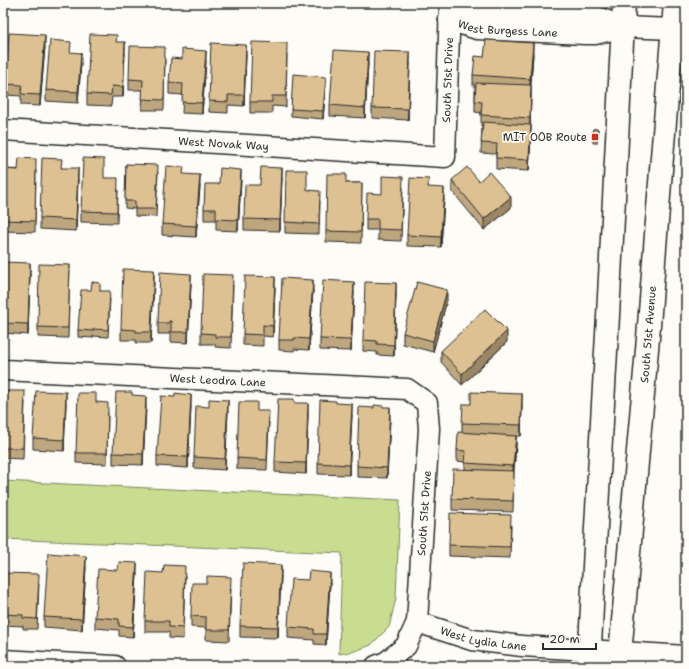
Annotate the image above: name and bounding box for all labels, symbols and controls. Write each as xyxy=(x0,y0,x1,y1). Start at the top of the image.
street label: West Burgess Lane xyxy=(456,16,558,41)
street label: South 51st Drive xyxy=(439,37,457,123)
place label: MIT OOB Route xyxy=(503,130,587,145)
marker: MIT OOB Route xyxy=(590,132,600,142)
street label: West Novak Way xyxy=(178,134,269,154)
street label: South 51st Avenue xyxy=(637,285,660,383)
street label: West Leodra Lane xyxy=(169,371,266,390)
street label: South 51st Drive xyxy=(414,470,435,556)
street label: West Lydia Lane xyxy=(438,623,527,654)
scale bar xyxy=(543,625,596,651)
text: 20 m xyxy=(549,631,580,647)

